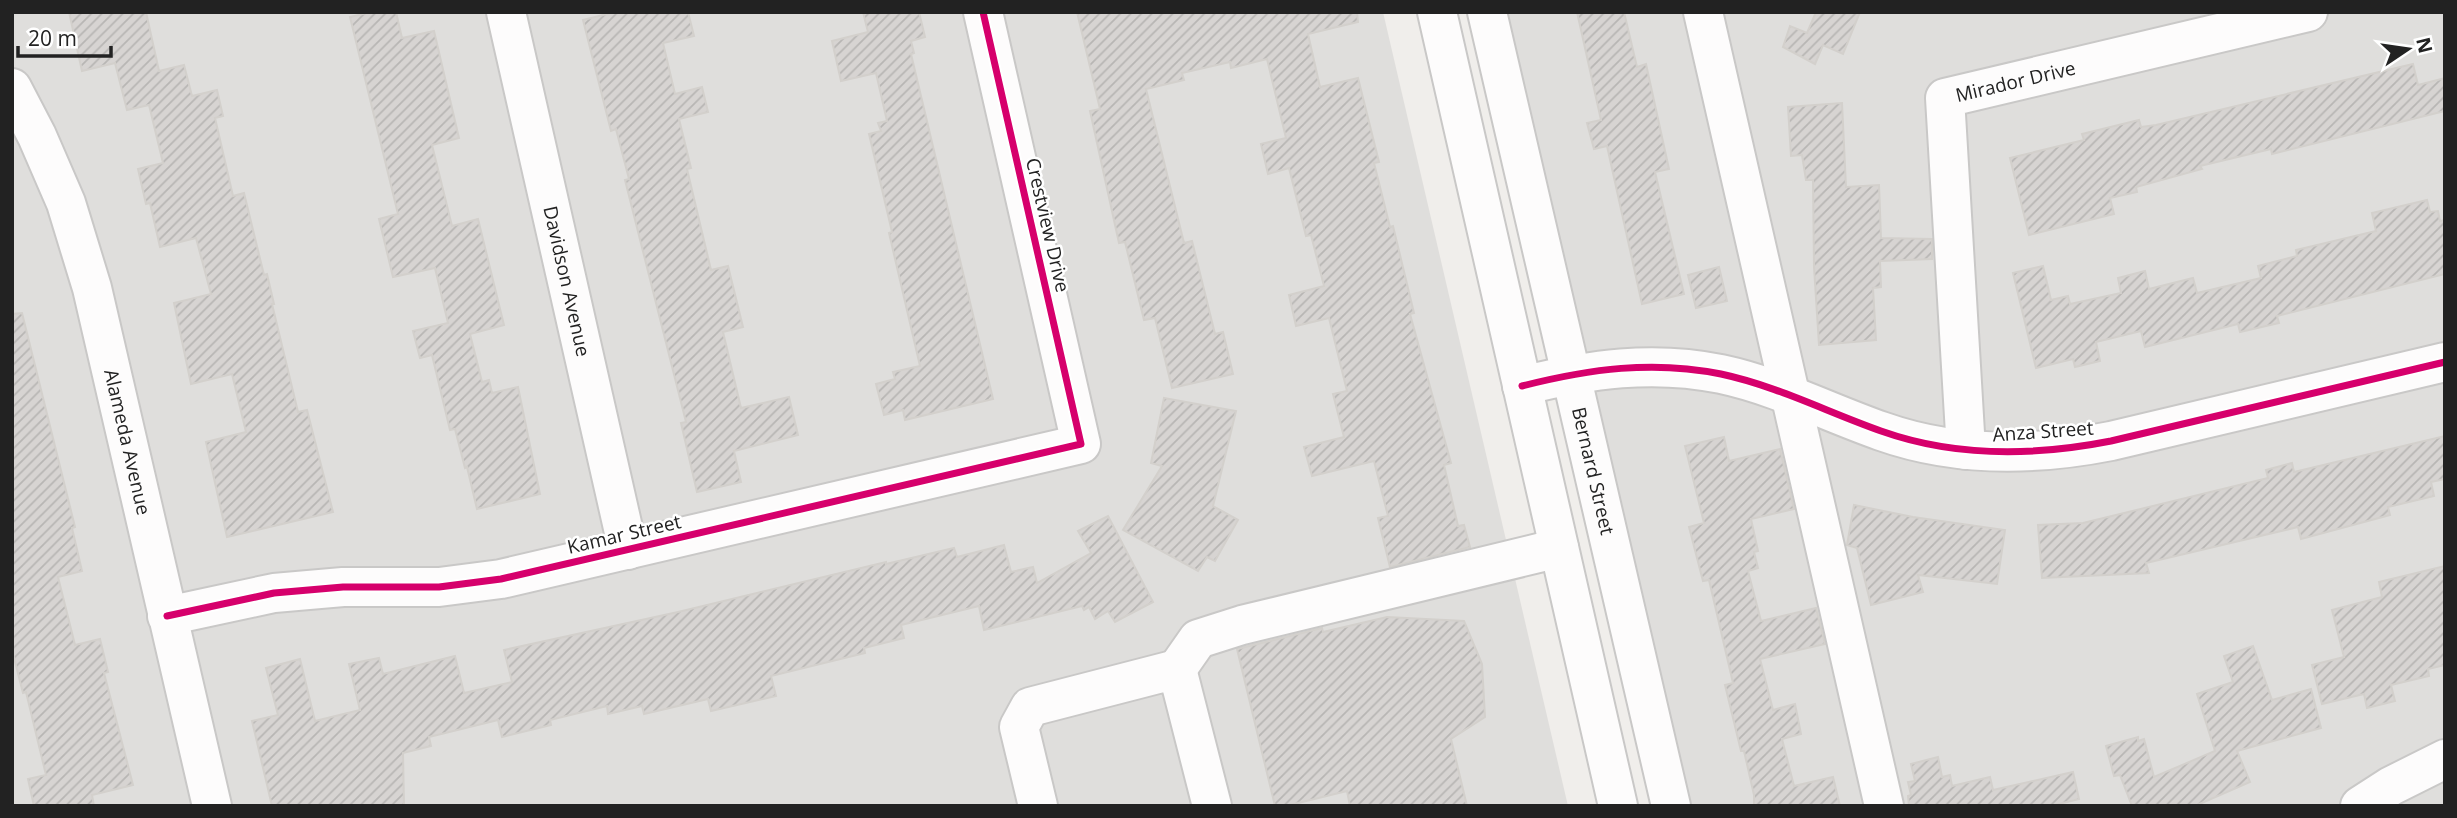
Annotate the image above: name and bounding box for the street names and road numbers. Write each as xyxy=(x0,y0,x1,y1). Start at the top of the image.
street label: Mirador Drive xyxy=(1953,55,2078,108)
street label: Crestview Drive xyxy=(1020,155,1076,295)
street label: Davidson Avenue xyxy=(537,203,597,359)
street label: Alameda Avenue xyxy=(98,366,157,517)
street label: Bernard Street xyxy=(1566,404,1621,537)
street label: Anza Street xyxy=(1992,414,2095,447)
street label: Kamar Street xyxy=(565,508,684,560)

